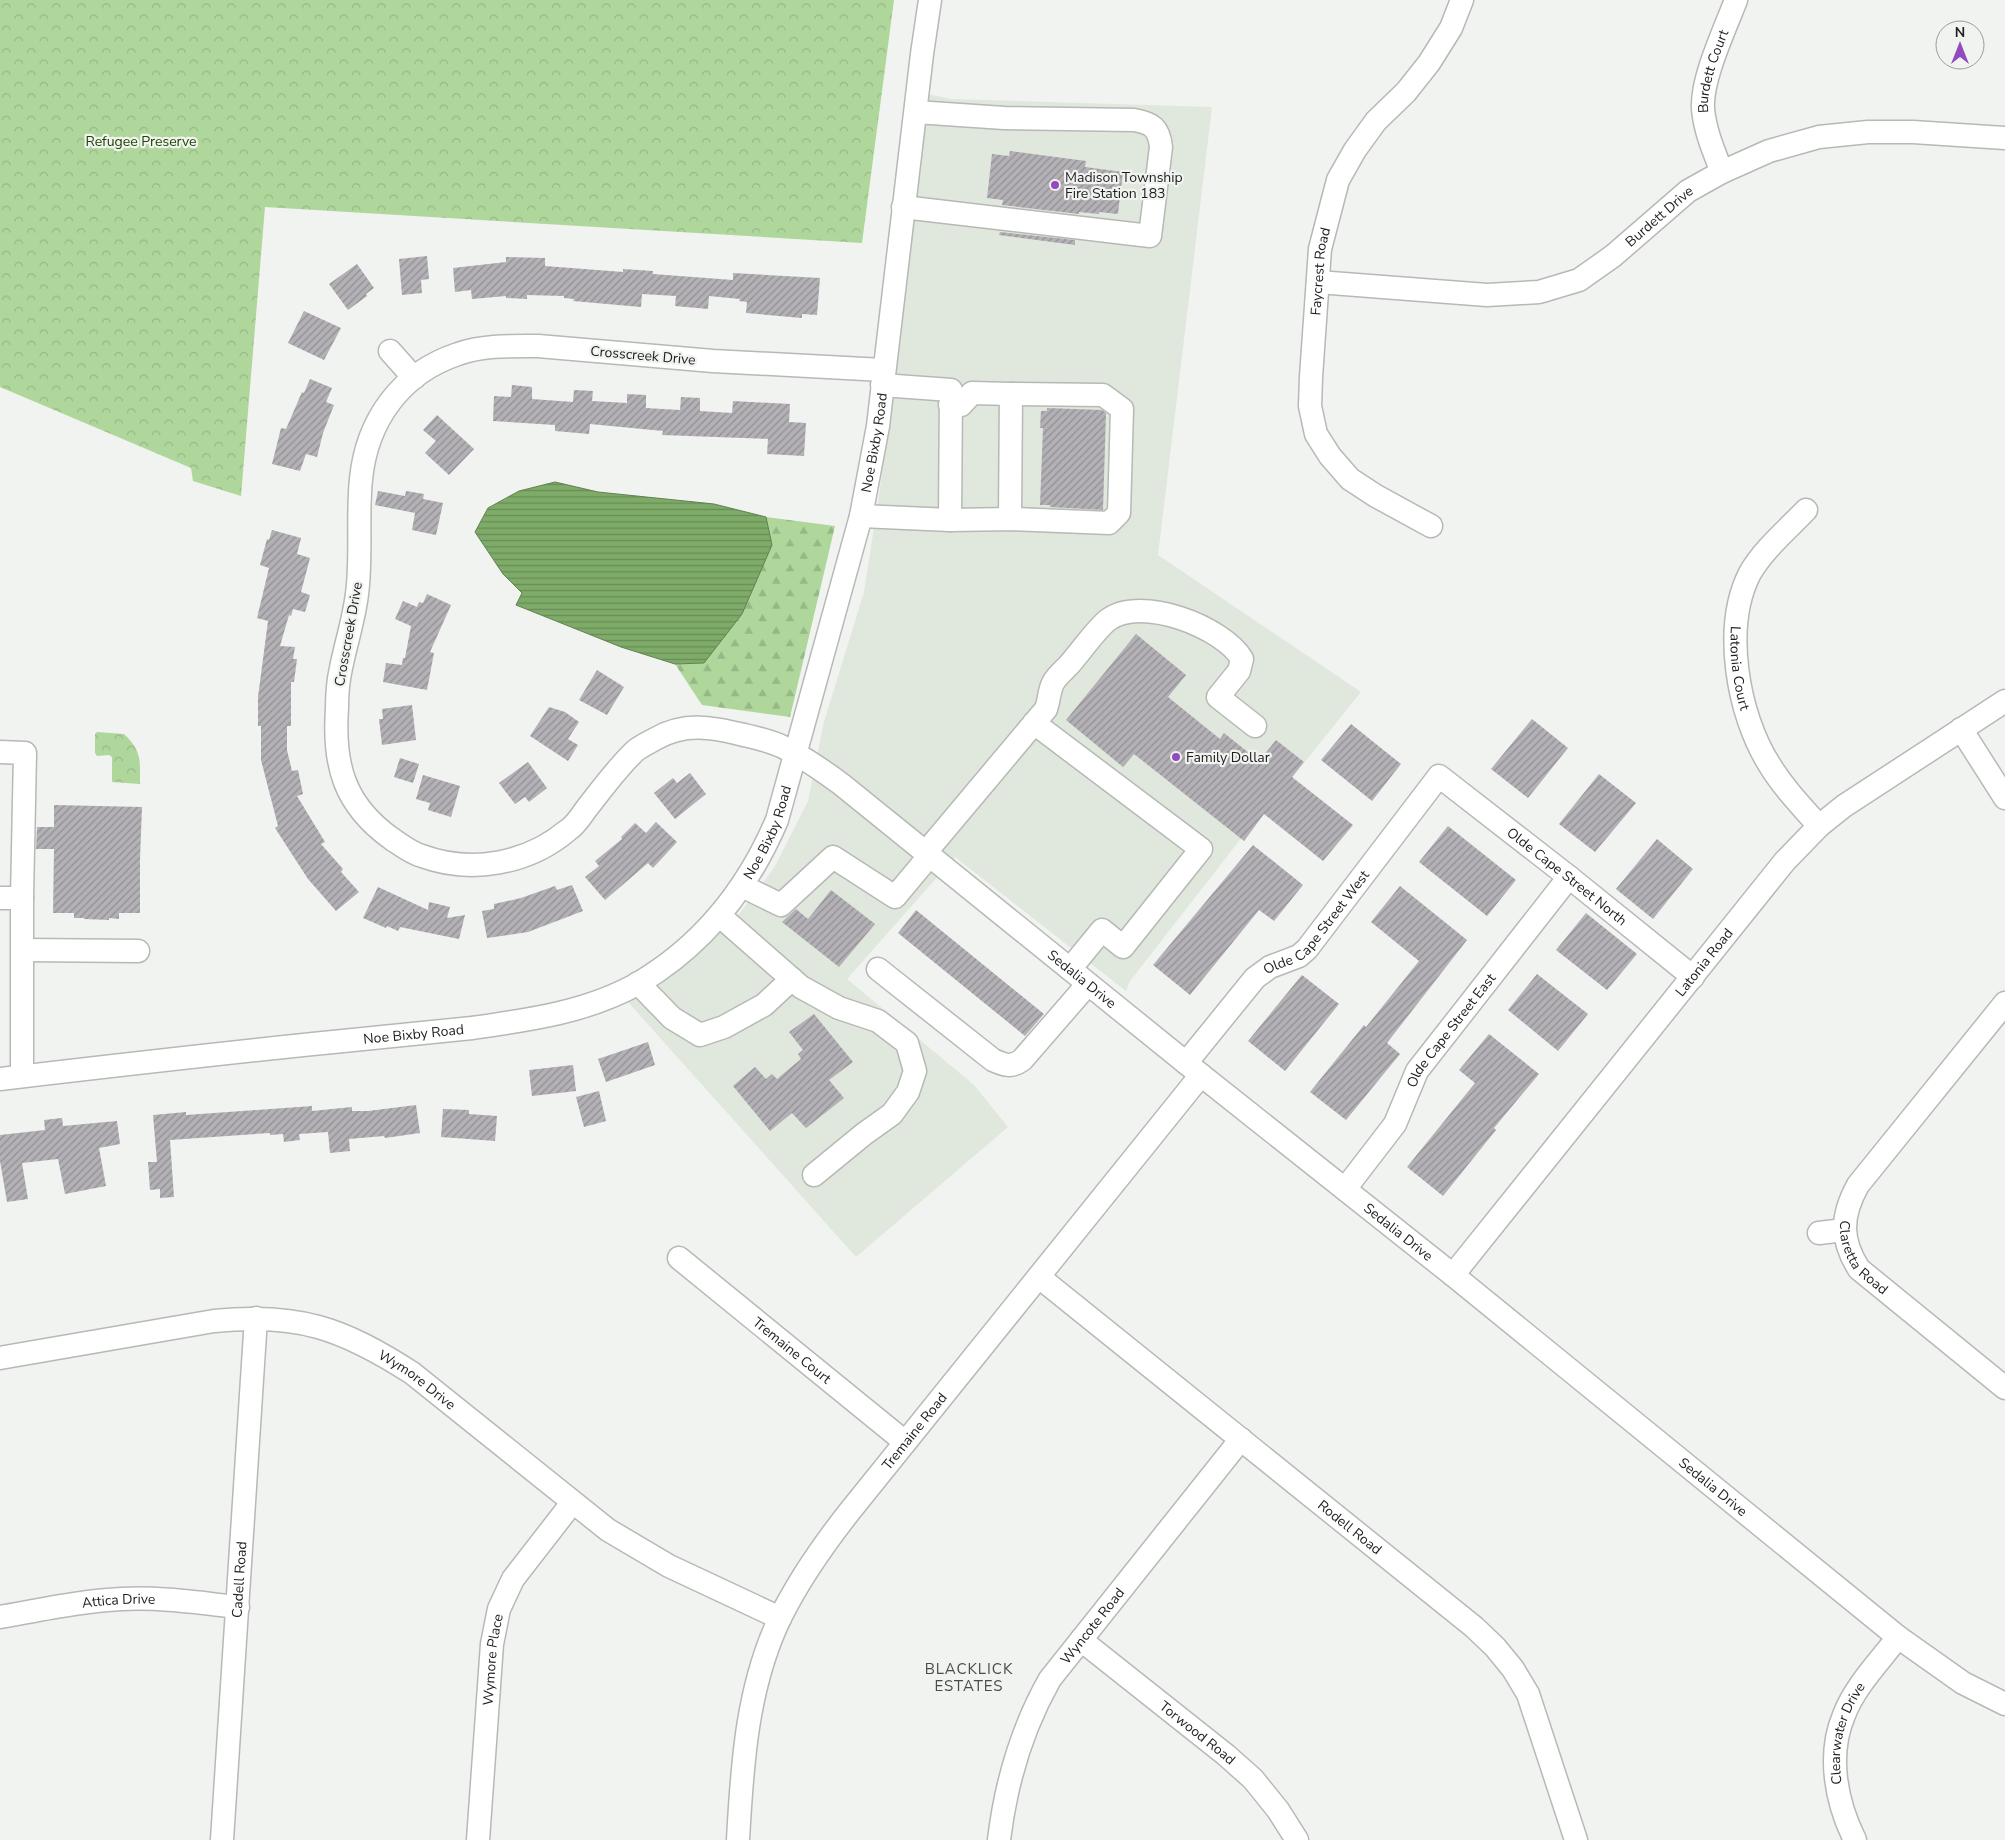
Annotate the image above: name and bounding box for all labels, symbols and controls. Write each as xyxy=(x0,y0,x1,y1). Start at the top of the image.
north arrow xyxy=(1935,20,1985,70)
text: N xyxy=(1955,23,1965,42)
street label: Burdett Court xyxy=(1694,27,1733,114)
park label: Refugee Preserve xyxy=(85,132,197,151)
place label: Madison Township Fire Station 183 xyxy=(1065,168,1183,203)
marker: Madison Township Fire Station 183 xyxy=(1049,179,1061,191)
street label: Burdett Drive xyxy=(1621,181,1696,251)
street label: Faycrest Road xyxy=(1306,225,1335,316)
street label: Crosscreek Drive xyxy=(589,341,696,370)
street label: Noe Bixby Road xyxy=(857,392,892,494)
street label: Crosscreek Drive xyxy=(330,580,367,688)
street label: Latonia Court xyxy=(1725,625,1754,713)
place label: Family Dollar xyxy=(1186,748,1270,767)
marker: Family Dollar xyxy=(1170,751,1182,763)
street label: Noe Bixby Road xyxy=(739,783,796,883)
street label: Olde Cape Street North xyxy=(1503,823,1631,930)
street label: Olde Cape Street West xyxy=(1259,866,1374,979)
street label: Latonia Road xyxy=(1671,924,1737,1001)
street label: Sedalia Drive xyxy=(1043,946,1120,1013)
street label: Olde Cape Street East xyxy=(1402,969,1500,1090)
street label: Noe Bixby Road xyxy=(362,1020,465,1049)
street label: Sedalia Drive xyxy=(1360,1199,1437,1265)
street label: Claretta Road xyxy=(1835,1220,1892,1299)
street label: Tremaine Court xyxy=(749,1313,835,1388)
street label: Wymore Drive xyxy=(375,1346,459,1414)
street label: Tremaine Road xyxy=(878,1389,952,1474)
street label: Sedalia Drive xyxy=(1675,1453,1751,1521)
street label: Rodell Road xyxy=(1314,1496,1386,1559)
street label: Cadell Road xyxy=(227,1541,251,1619)
street label: Wyncote Road xyxy=(1056,1584,1129,1668)
street label: Attica Drive xyxy=(81,1590,156,1613)
street label: Wymore Place xyxy=(479,1612,508,1706)
district label: BLACKLICK ESTATES xyxy=(925,1659,1013,1696)
street label: Clearwater Drive xyxy=(1826,1678,1870,1786)
street label: Torwood Road xyxy=(1155,1697,1239,1769)

